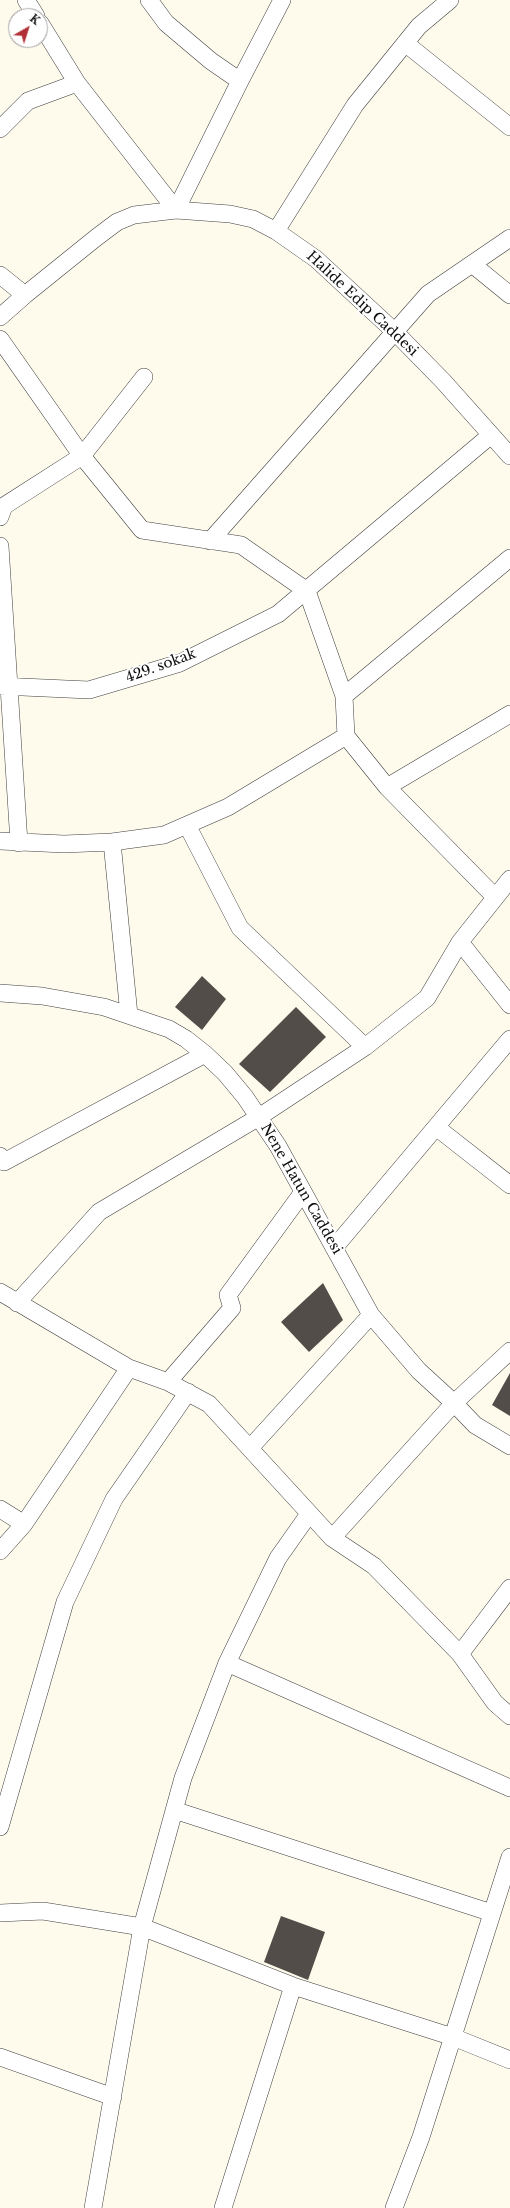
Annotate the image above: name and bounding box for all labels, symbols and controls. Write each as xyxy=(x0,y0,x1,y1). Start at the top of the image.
north arrow xyxy=(8,8,48,48)
text: K xyxy=(27,11,43,28)
street label: Halide Edip Caddesi xyxy=(303,248,421,360)
street label: 429. sokak xyxy=(124,646,198,686)
street label: Nene Hatun Caddesi xyxy=(257,1121,345,1257)

